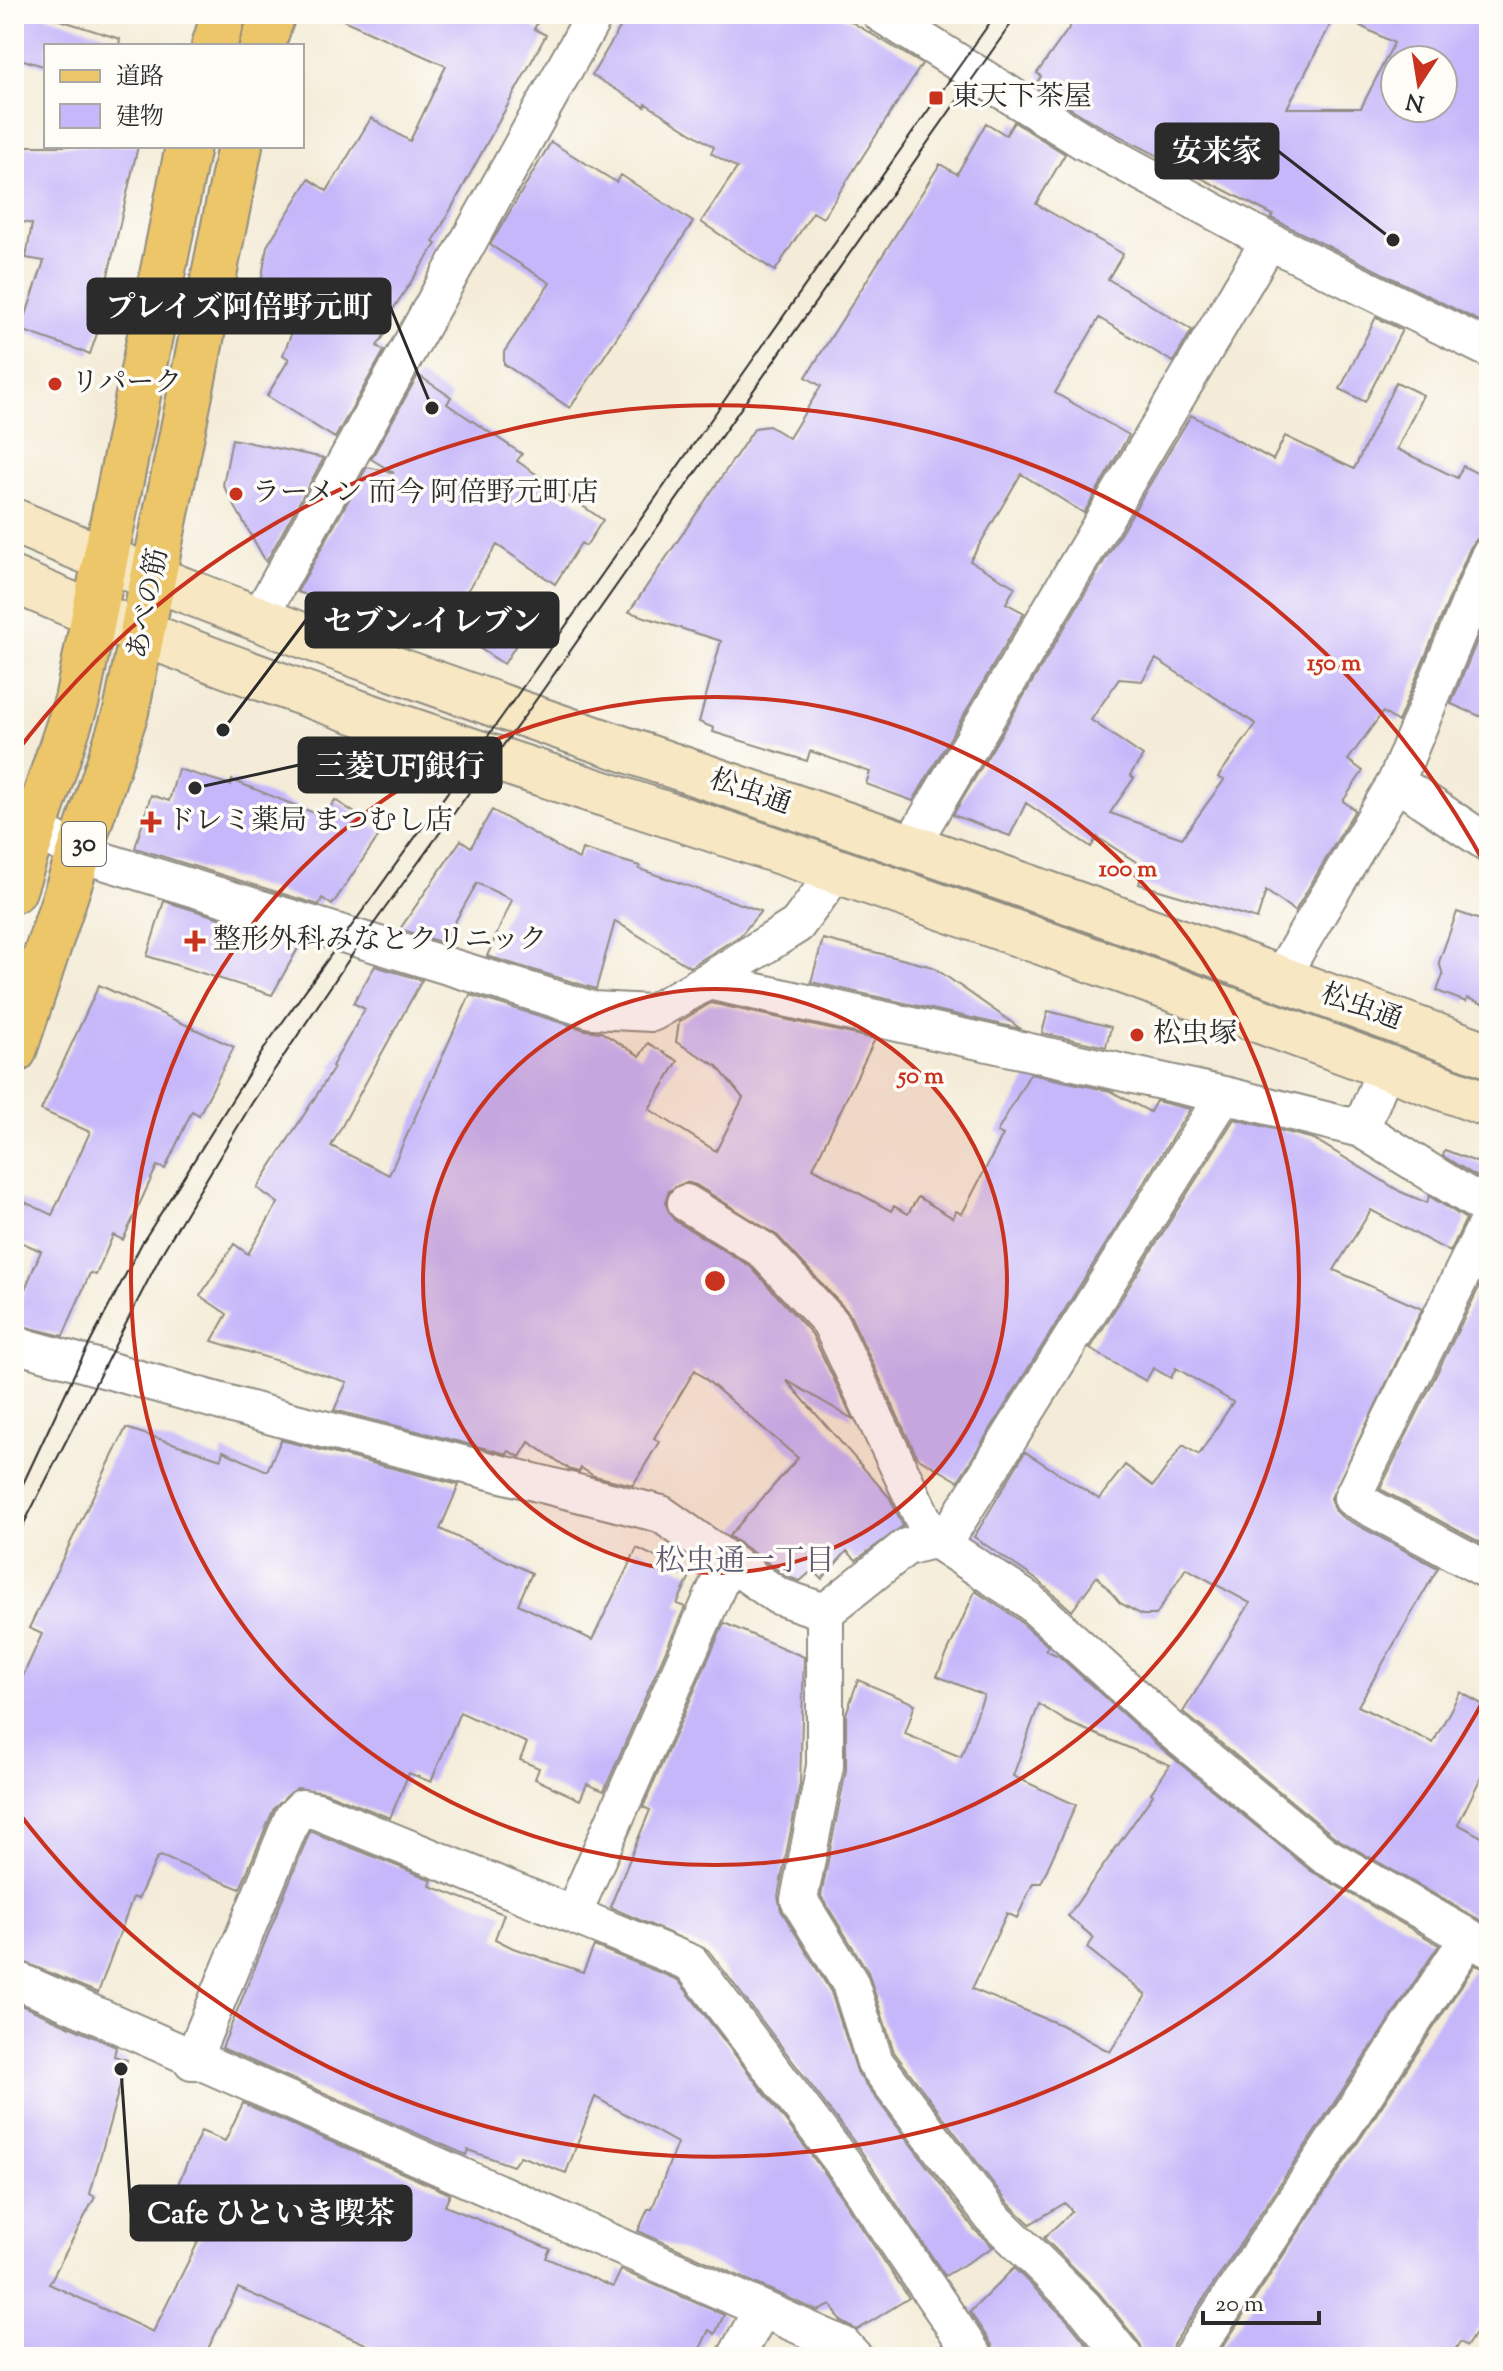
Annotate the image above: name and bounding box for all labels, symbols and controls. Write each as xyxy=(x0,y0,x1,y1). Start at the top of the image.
legend xyxy=(44,44,304,148)
north arrow xyxy=(1379,44,1459,124)
text: 道路 xyxy=(116,61,164,95)
place label: 東天下茶屋 xyxy=(952,78,1092,118)
text: N xyxy=(1403,83,1427,118)
marker: 東天下茶屋 xyxy=(927,89,945,107)
text: 建物 xyxy=(116,101,164,135)
callout: 安来家 xyxy=(1156,124,1278,178)
text: 安来家 xyxy=(1172,132,1262,175)
callout: プレイズ阿倍野元町 xyxy=(88,279,390,333)
text: プレイズ阿倍野元町 xyxy=(106,288,373,331)
place label: リパーク xyxy=(71,364,182,404)
marker: リパーク xyxy=(46,375,64,393)
place label: ラーメン 而今 阿倍野元町店 xyxy=(252,474,599,514)
marker: ラーメン 而今 阿倍野元町店 xyxy=(227,485,245,503)
street label: あべの筋 xyxy=(119,545,179,663)
callout: セブン-イレブン xyxy=(306,593,558,647)
text: セブン-イレブン xyxy=(323,602,541,645)
text: 150 m xyxy=(1307,647,1361,681)
callout: 三菱UFJ銀行 xyxy=(299,738,501,792)
text: 三菱UFJ銀行 xyxy=(315,747,485,790)
street label: 松虫通 xyxy=(704,760,796,826)
place label: ドレミ薬局 まつむし店 xyxy=(167,802,453,842)
marker: ドレミ薬局 まつむし店 xyxy=(142,813,160,831)
road number: 30 xyxy=(62,822,106,866)
text: 100 m xyxy=(1099,853,1157,887)
place label: 整形外科みなとクリニック xyxy=(213,921,547,961)
marker: 整形外科みなとクリニック xyxy=(184,930,206,952)
street label: 松虫通 xyxy=(1315,975,1407,1041)
place label: 松虫塚 xyxy=(1153,1015,1237,1055)
marker: 松虫塚 xyxy=(1128,1026,1146,1044)
text: 50 m xyxy=(896,1060,944,1094)
centre of rings xyxy=(701,1267,729,1295)
district label: 松虫通一丁目 xyxy=(655,1541,835,1584)
callout: Cafe ひといき喫茶 xyxy=(131,2186,411,2240)
text: Cafe ひといき喫茶 xyxy=(147,2194,395,2237)
scale bar xyxy=(1203,2275,1319,2325)
text: 20 m xyxy=(1215,2288,1264,2322)

